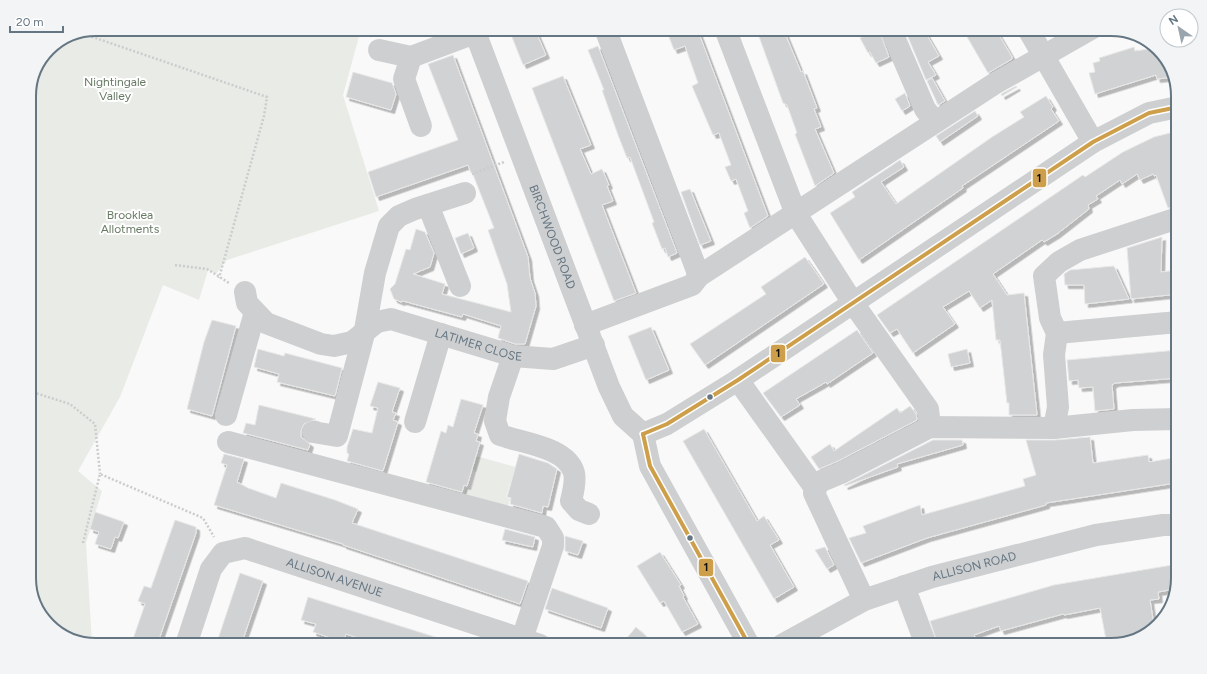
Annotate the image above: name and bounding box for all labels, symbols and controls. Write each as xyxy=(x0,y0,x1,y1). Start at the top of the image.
scale bar xyxy=(10,8,63,34)
north arrow xyxy=(1159,8,1199,48)
text: N xyxy=(1167,12,1181,28)
text: 20 m xyxy=(16,15,44,29)
park label: Nightingale Valley xyxy=(84,75,147,103)
line badge: 1 xyxy=(1032,168,1047,188)
text: 1 xyxy=(1037,172,1041,185)
street label: BIRCHWOOD ROAD xyxy=(526,183,578,291)
park label: Brooklea Allotments xyxy=(101,208,160,236)
street label: LATIMER CLOSE xyxy=(433,326,523,364)
line badge: 1 xyxy=(770,344,786,363)
text: 1 xyxy=(776,347,780,360)
unlabelled marker xyxy=(705,392,715,402)
unlabelled marker xyxy=(685,533,695,543)
street label: ALLISON ROAD xyxy=(931,549,1018,584)
street label: ALLISON AVENUE xyxy=(285,555,385,600)
line badge: 1 xyxy=(698,558,714,577)
text: 1 xyxy=(704,561,708,574)

